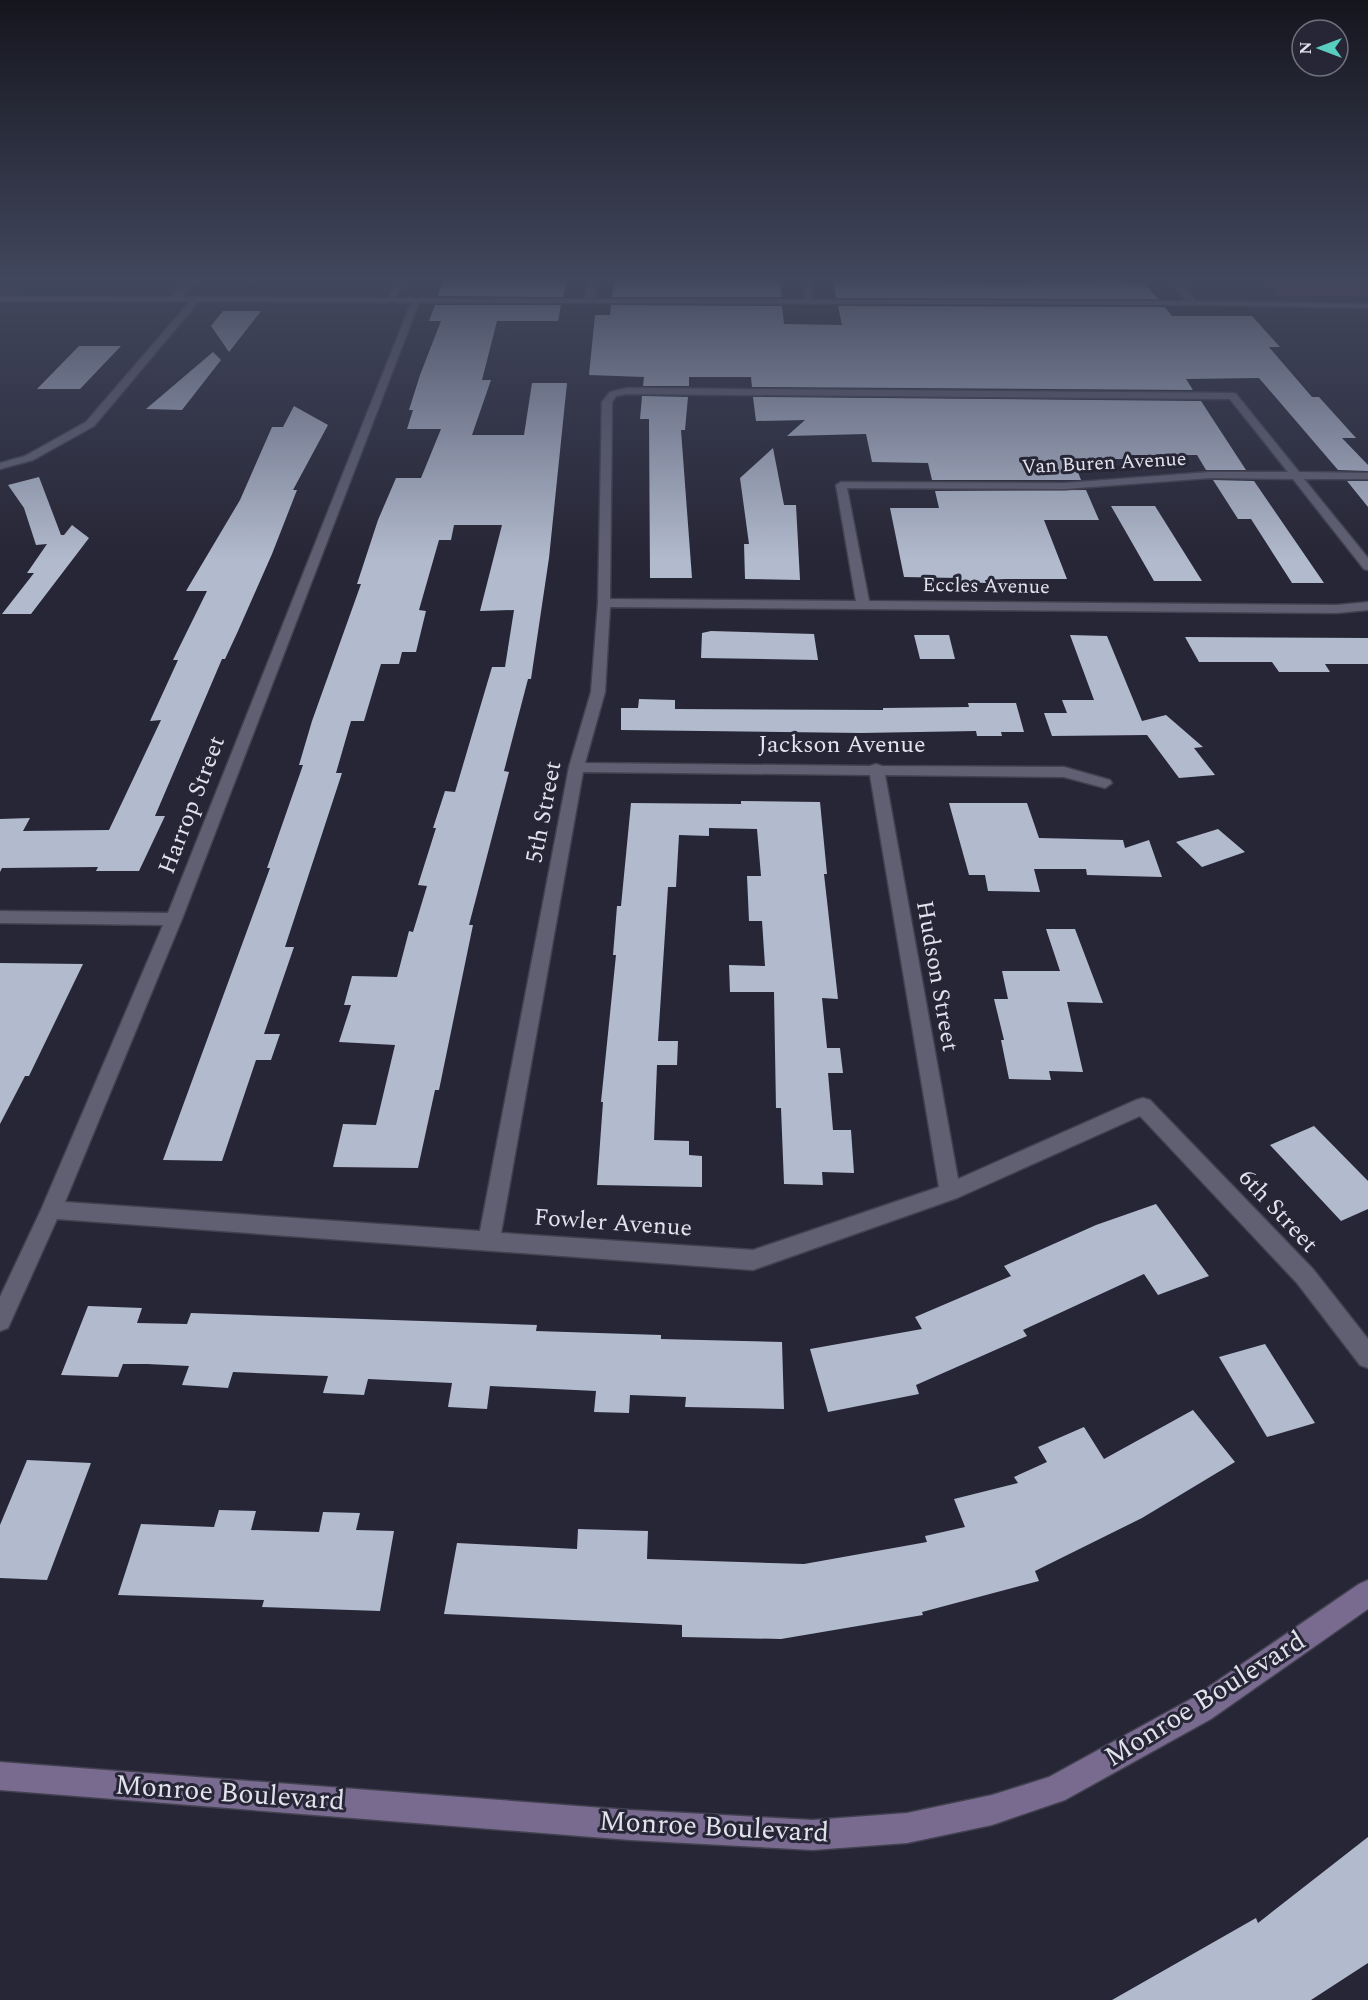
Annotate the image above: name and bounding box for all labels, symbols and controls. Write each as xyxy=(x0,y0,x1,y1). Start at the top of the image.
north arrow xyxy=(1290,18,1350,78)
text: N xyxy=(1294,41,1318,55)
street label: Van Buren Avenue xyxy=(1021,444,1187,482)
street label: Eccles Avenue xyxy=(922,570,1050,602)
street label: Jackson Avenue xyxy=(758,727,926,763)
street label: Harrop Street xyxy=(149,731,235,879)
street label: 5th Street xyxy=(516,758,572,866)
street label: Hudson Street xyxy=(906,898,968,1054)
street label: 6th Street xyxy=(1230,1161,1326,1261)
street label: Fowler Avenue xyxy=(533,1200,693,1246)
street label: Monroe Boulevard xyxy=(1096,1620,1314,1778)
street label: Monroe Boulevard xyxy=(114,1764,346,1822)
street label: Monroe Boulevard xyxy=(598,1799,830,1855)

